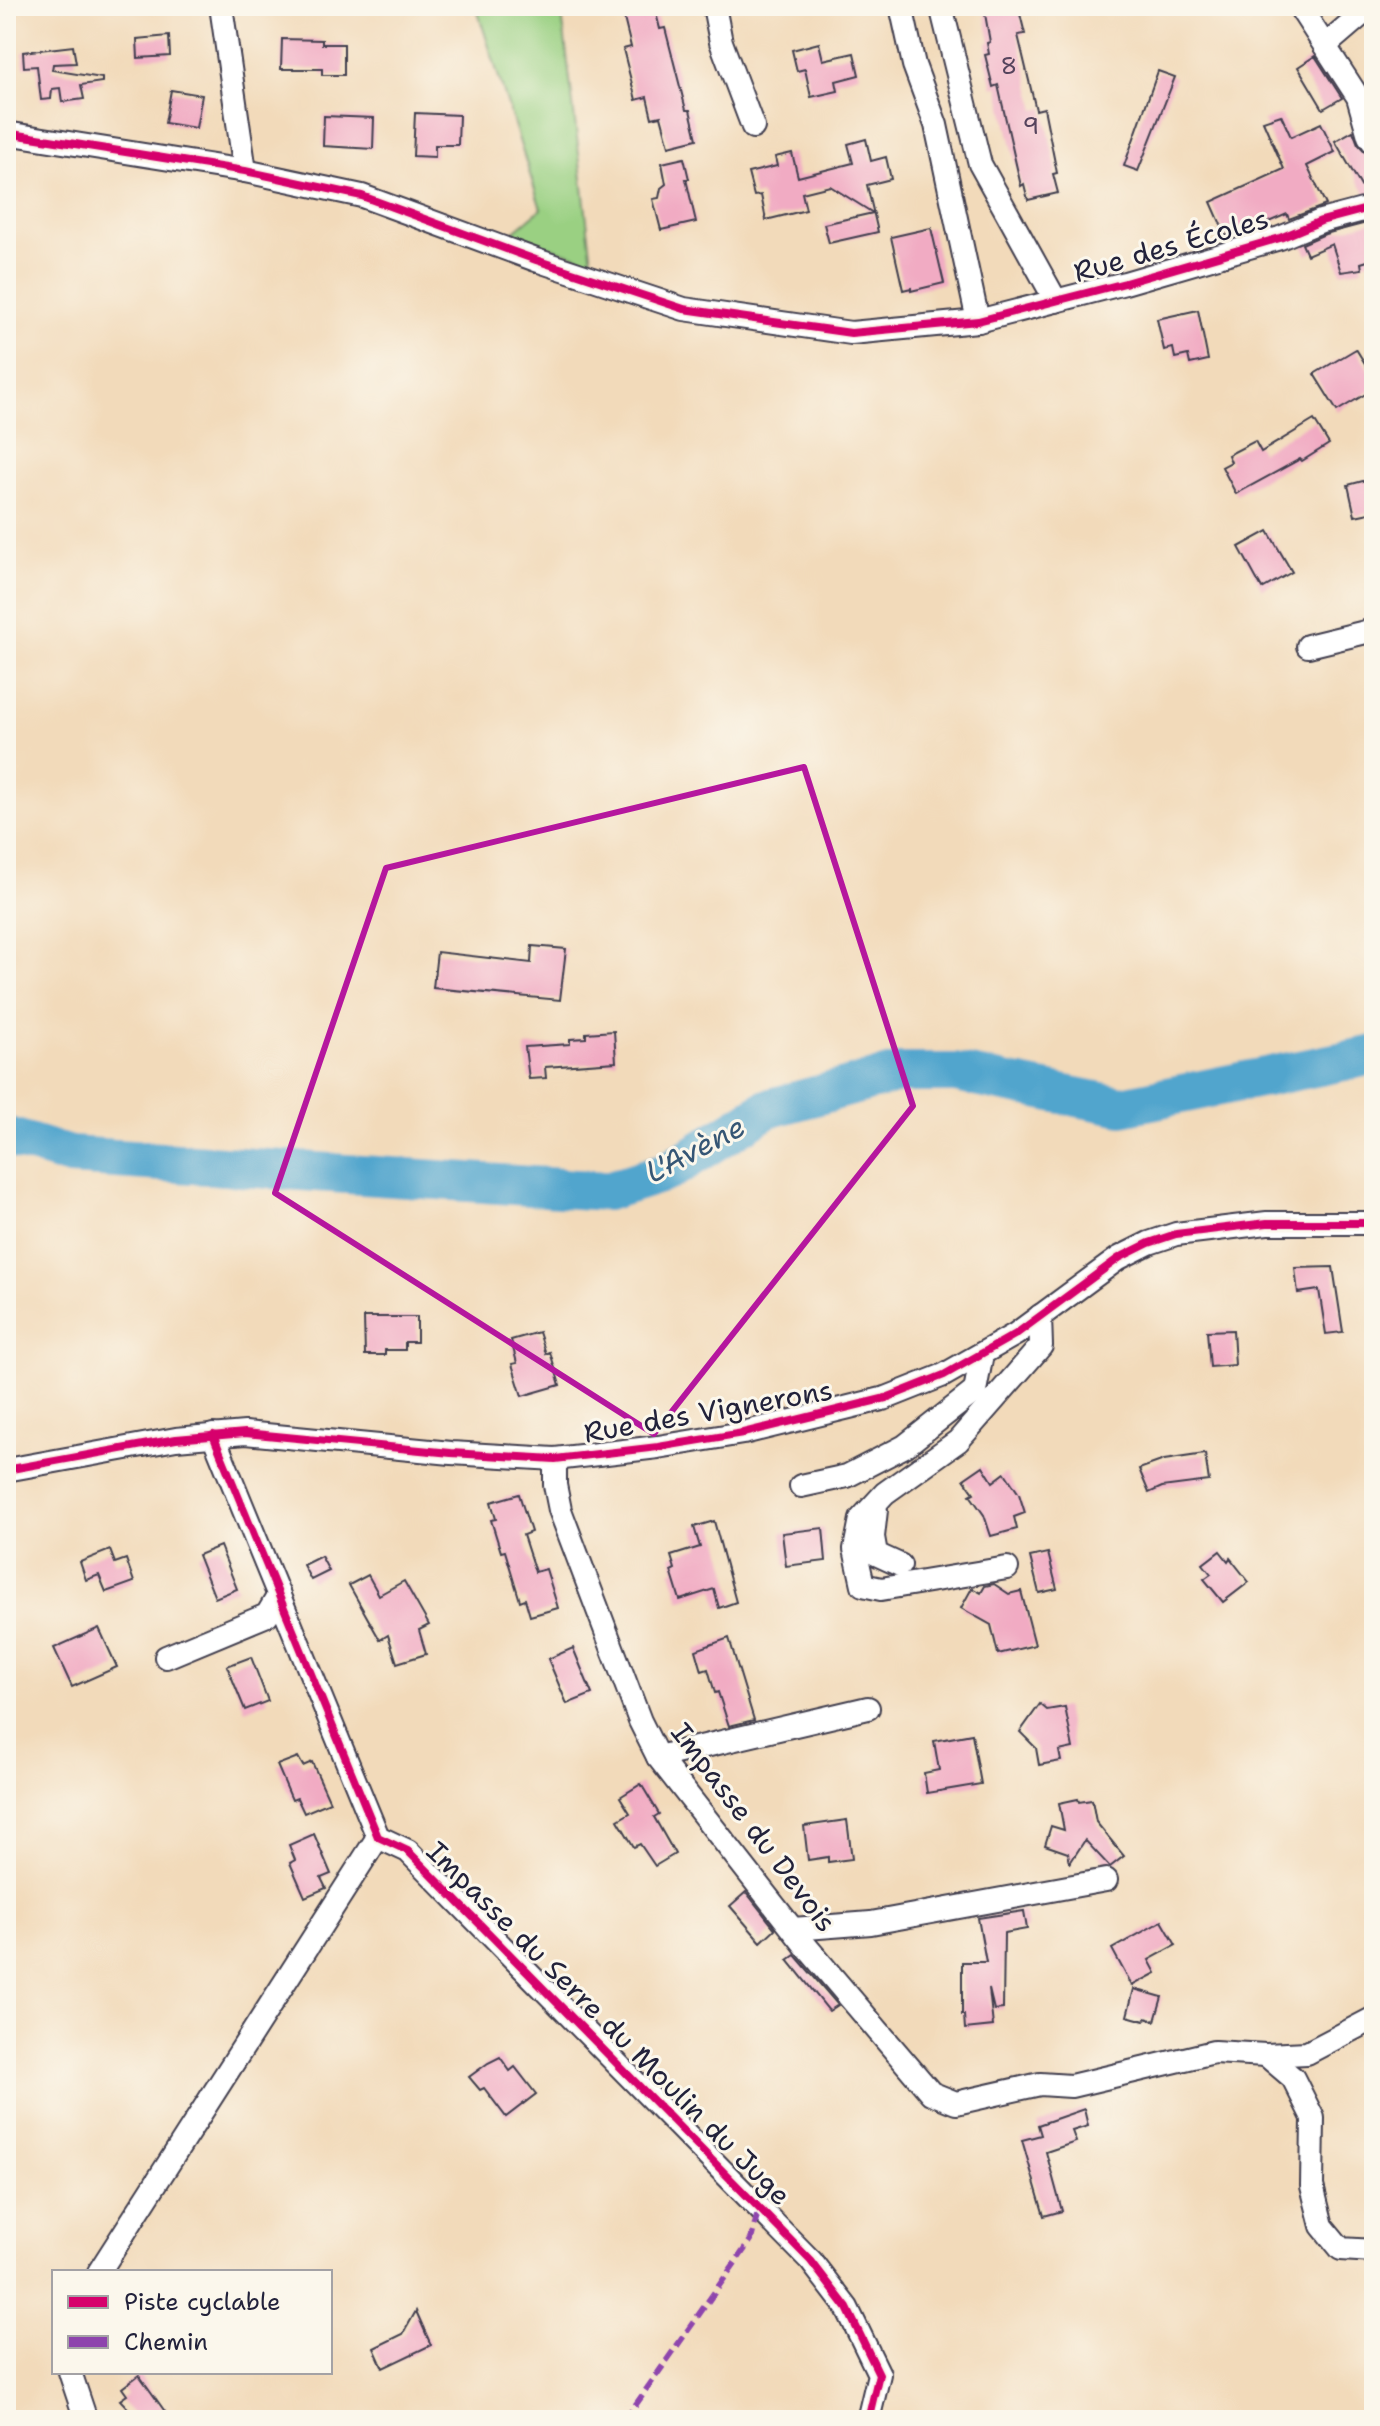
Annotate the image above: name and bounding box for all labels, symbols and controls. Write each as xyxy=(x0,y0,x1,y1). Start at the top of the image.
house number: 8 xyxy=(1001,50,1017,82)
house number: 9 xyxy=(1023,110,1039,142)
street label: Rue des Écoles xyxy=(1069,199,1273,291)
water label: L'Avène xyxy=(638,1106,752,1192)
street label: Rue des Vignerons xyxy=(581,1370,835,1452)
street label: Impasse du Devois xyxy=(663,1714,845,1940)
street label: Impasse du Serre du Moulin du Juge xyxy=(418,1832,800,2214)
legend xyxy=(52,2270,332,2374)
text: Piste cyclable xyxy=(124,2286,281,2318)
text: Chemin xyxy=(124,2326,208,2358)

